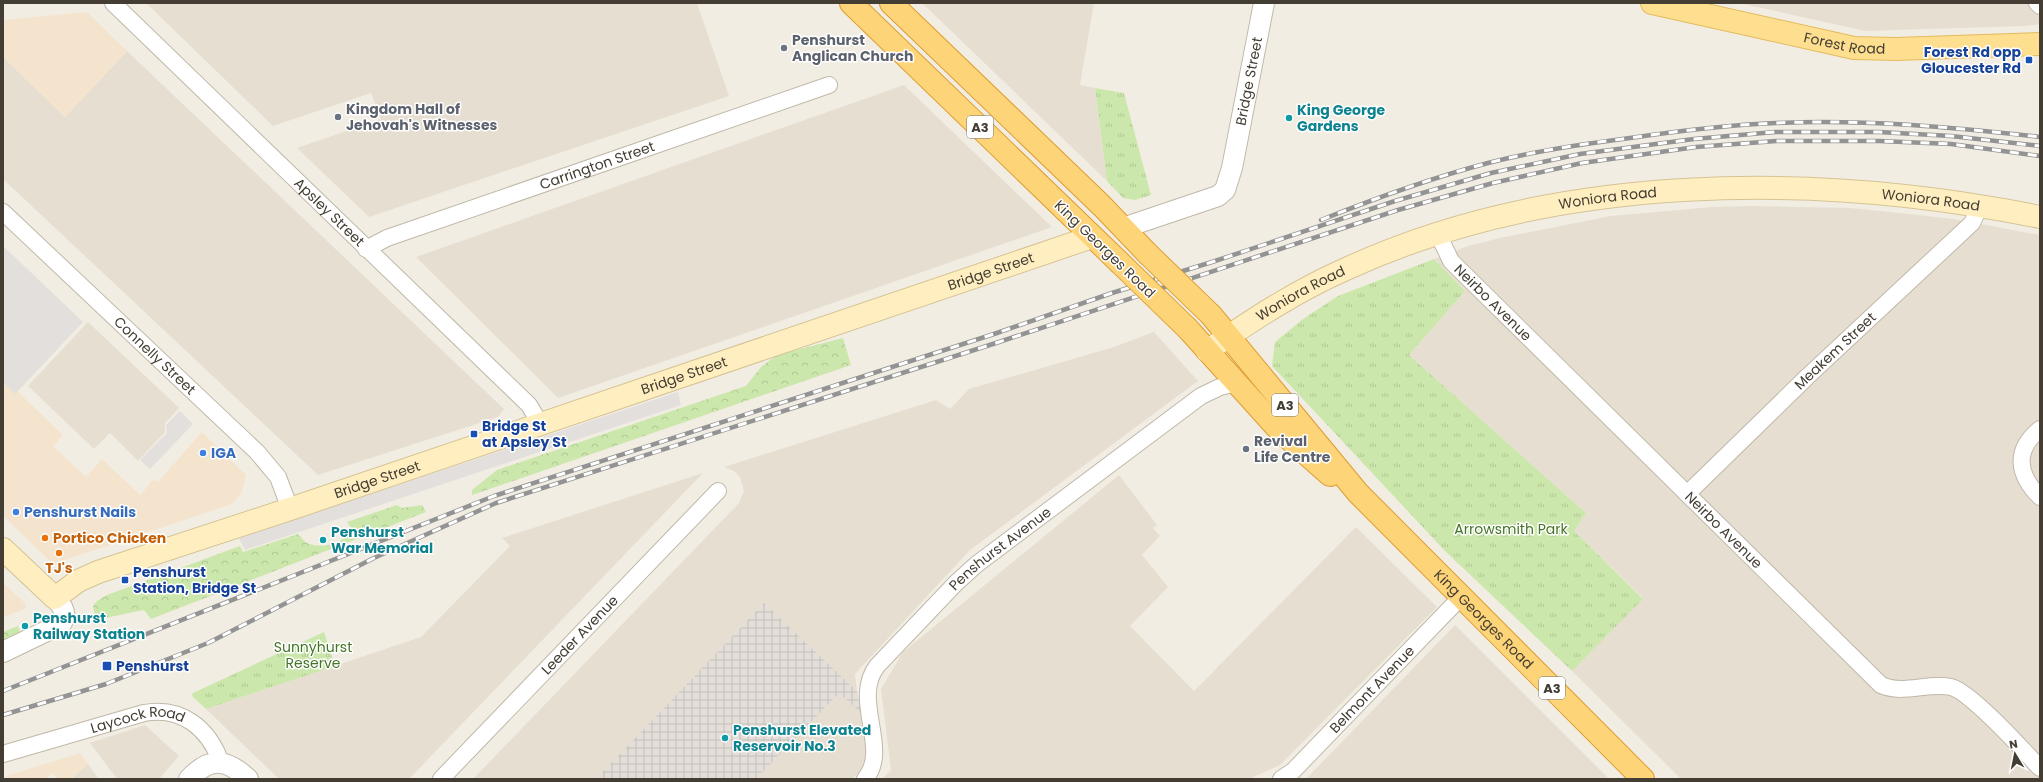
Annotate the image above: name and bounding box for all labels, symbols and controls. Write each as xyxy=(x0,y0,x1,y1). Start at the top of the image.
street label: Forest Road xyxy=(1802,27,1886,59)
place label: Penshurst Anglican Church xyxy=(792,30,913,66)
street label: Bridge Street xyxy=(1230,35,1267,127)
place label: Forest Rd opp Gloucester Rd xyxy=(1921,42,2021,78)
marker: Penshurst Anglican Church xyxy=(779,43,789,53)
marker: Forest Rd opp Gloucester Rd xyxy=(2024,55,2034,65)
place label: Kingdom Hall of Jehovah's Witnesses xyxy=(346,99,497,135)
place label: King George Gardens xyxy=(1297,100,1386,136)
marker: Kingdom Hall of Jehovah's Witnesses xyxy=(333,112,343,122)
marker: King George Gardens xyxy=(1284,113,1294,123)
road number: A3 xyxy=(967,116,993,138)
street label: Carrington Street xyxy=(537,136,657,194)
street label: Apsley Street xyxy=(290,173,369,251)
street label: Woniora Road xyxy=(1557,182,1658,214)
street label: Woniora Road xyxy=(1881,184,1981,216)
street label: King Georges Road xyxy=(1050,195,1160,303)
street label: Bridge Street xyxy=(945,247,1036,295)
street label: Neirbo Avenue xyxy=(1450,260,1537,346)
street label: Woniora Road xyxy=(1252,261,1348,326)
street label: Meakem Street xyxy=(1790,308,1880,394)
street label: Connelly Street xyxy=(110,312,200,399)
street label: Bridge Street xyxy=(638,352,730,399)
road number: A3 xyxy=(1272,394,1298,416)
place label: Bridge St at Apsley St xyxy=(482,416,567,452)
marker: Bridge St at Apsley St xyxy=(469,429,479,439)
place label: Revival Life Centre xyxy=(1254,431,1331,467)
place label: IGA xyxy=(211,443,237,463)
marker: Revival Life Centre xyxy=(1241,444,1251,454)
marker: IGA xyxy=(198,448,208,458)
street label: Bridge Street xyxy=(331,456,423,503)
street label: Neirbo Avenue xyxy=(1680,487,1767,573)
place label: Penshurst Nails xyxy=(24,502,136,522)
street label: Penshurst Avenue xyxy=(944,502,1055,595)
marker: Penshurst Nails xyxy=(11,507,21,517)
park label: Arrowsmith Park xyxy=(1454,519,1568,539)
place label: Penshurst War Memorial xyxy=(331,522,433,558)
place label: Portico Chicken xyxy=(53,528,166,548)
marker: Portico Chicken xyxy=(40,533,50,543)
marker: Penshurst War Memorial xyxy=(318,535,328,545)
marker: TJ's xyxy=(54,548,64,558)
place label: TJ's xyxy=(45,558,73,578)
place label: Penshurst Station, Bridge St xyxy=(133,562,257,598)
street label: King Georges Road xyxy=(1430,565,1538,674)
marker: Penshurst Station, Bridge St xyxy=(120,575,130,585)
street label: Leeder Avenue xyxy=(537,591,623,679)
place label: Penshurst Railway Station xyxy=(33,608,145,644)
marker: Penshurst Railway Station xyxy=(20,621,30,631)
park label: Sunnyhurst Reserve xyxy=(274,637,352,673)
street label: Belmont Avenue xyxy=(1325,641,1419,737)
place label: Penshurst xyxy=(116,656,189,676)
marker: Penshurst xyxy=(101,660,113,672)
road number: A3 xyxy=(1539,677,1565,699)
street label: Laycock Road xyxy=(88,702,188,738)
place label: Penshurst Elevated Reservoir No.3 xyxy=(733,720,871,756)
marker: Penshurst Elevated Reservoir No.3 xyxy=(720,733,730,743)
north arrow xyxy=(1995,734,2035,774)
text: N xyxy=(2008,736,2019,753)

